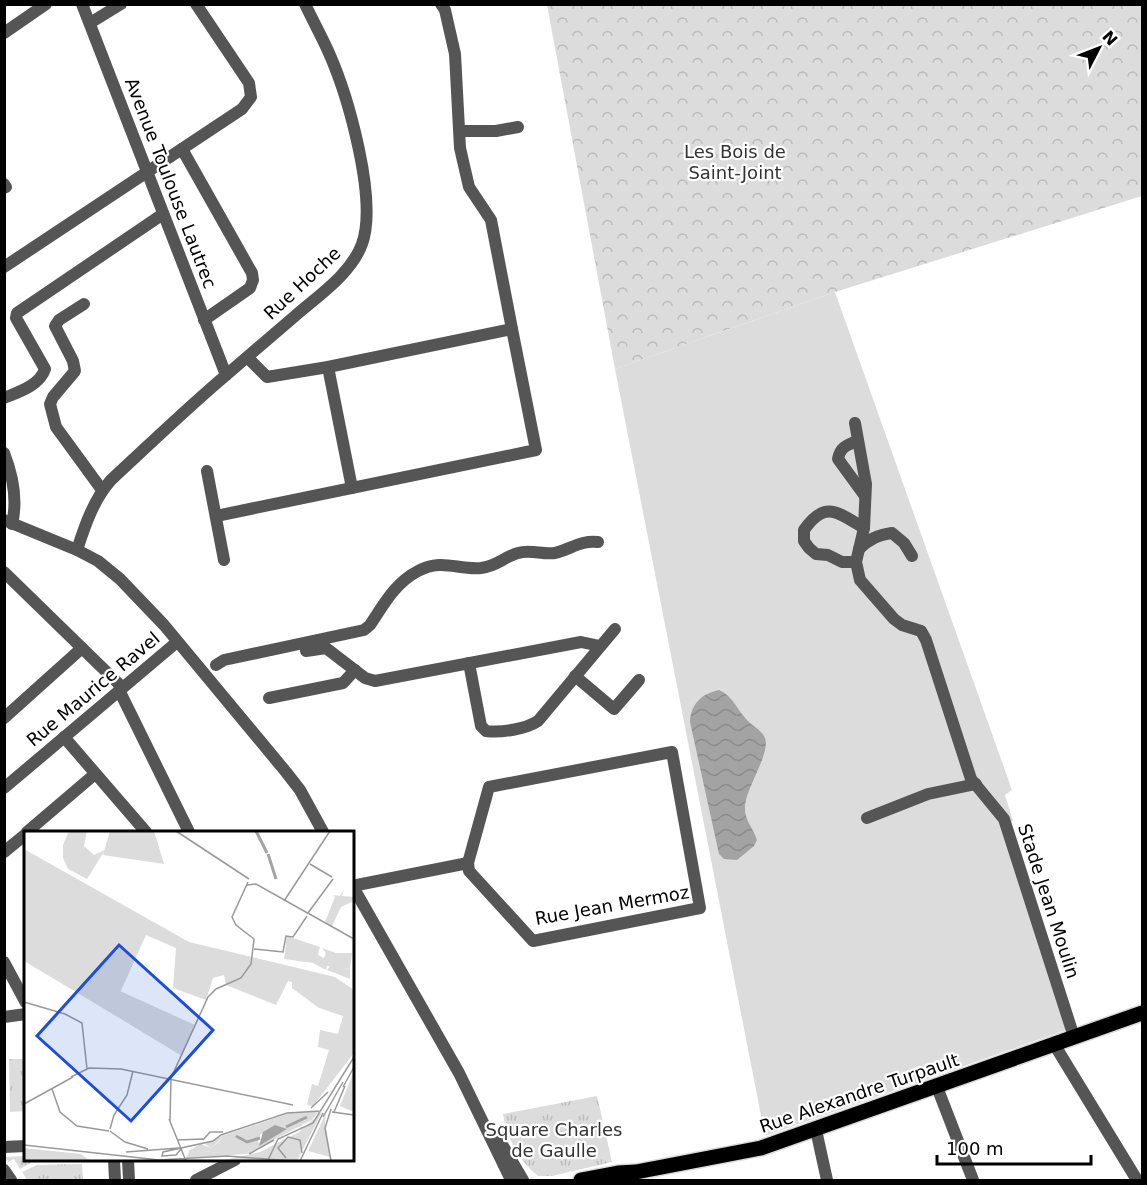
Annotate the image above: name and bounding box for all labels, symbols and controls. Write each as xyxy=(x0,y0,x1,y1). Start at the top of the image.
north arrow xyxy=(1069,18,1129,78)
text: N xyxy=(1098,27,1121,50)
street label: Avenue Toulouse Lautrec xyxy=(121,75,221,291)
park label: Les Bois de Saint-Joint xyxy=(684,141,786,183)
street label: Rue Hoche xyxy=(259,242,345,324)
street label: Rue Maurice Ravel xyxy=(22,627,164,751)
street label: Stade Jean Moulin xyxy=(1014,821,1084,981)
inset map xyxy=(24,831,354,1161)
street label: Rue Jean Mermoz xyxy=(533,881,691,929)
street label: Rue Alexandre Turpault xyxy=(757,1049,961,1137)
park label: Square Charles de Gaulle xyxy=(486,1119,622,1161)
scale bar xyxy=(937,1128,1092,1166)
text: 100 m xyxy=(946,1138,1004,1159)

